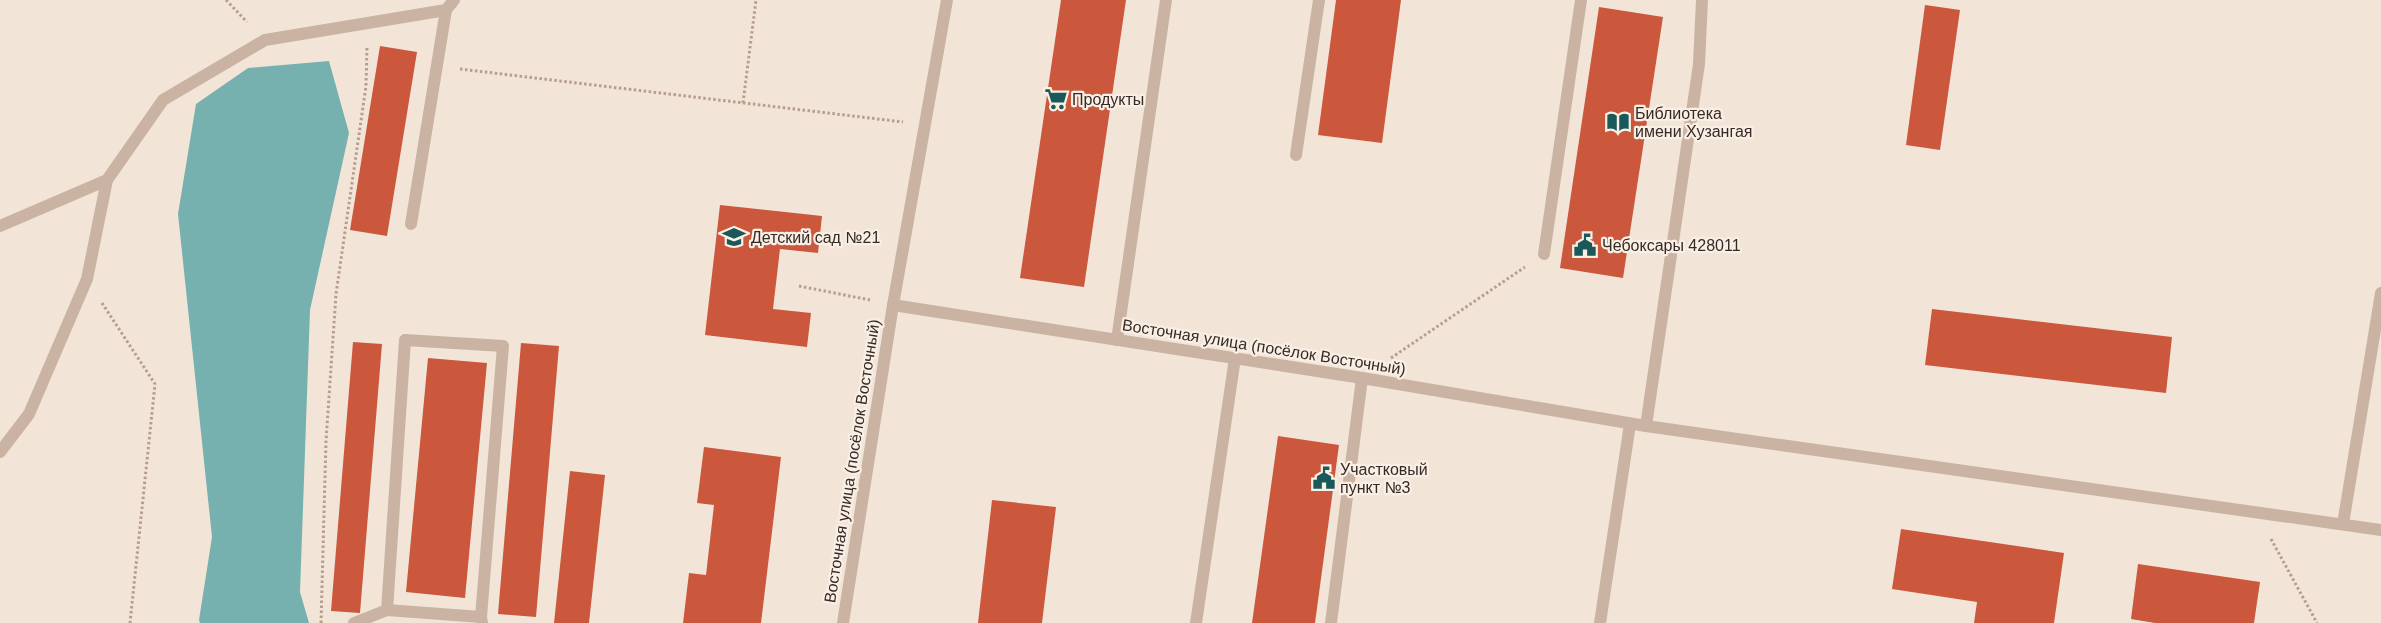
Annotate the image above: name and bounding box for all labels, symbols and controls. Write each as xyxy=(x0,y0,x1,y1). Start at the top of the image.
supermarket icon: Продукты xyxy=(1043,86,1069,112)
place label: Продукты xyxy=(1072,91,1144,108)
place label: Библиотека имени Хузангая xyxy=(1635,105,1753,140)
library icon: Библиотека имени Хузангая xyxy=(1605,109,1631,135)
school or university icon: Детский сад №21 xyxy=(721,224,747,250)
place label: Детский сад №21 xyxy=(751,229,880,246)
public building icon: Чебоксары 428011 xyxy=(1572,232,1598,258)
place label: Чебоксары 428011 xyxy=(1602,237,1741,254)
street label: Восточная улица (посёлок Восточный) xyxy=(1121,316,1407,378)
street label: Восточная улица (посёлок Восточный) xyxy=(821,318,883,604)
place label: Участковый пункт №3 xyxy=(1340,461,1428,496)
public building icon: Участковый пункт №3 xyxy=(1311,465,1337,491)

